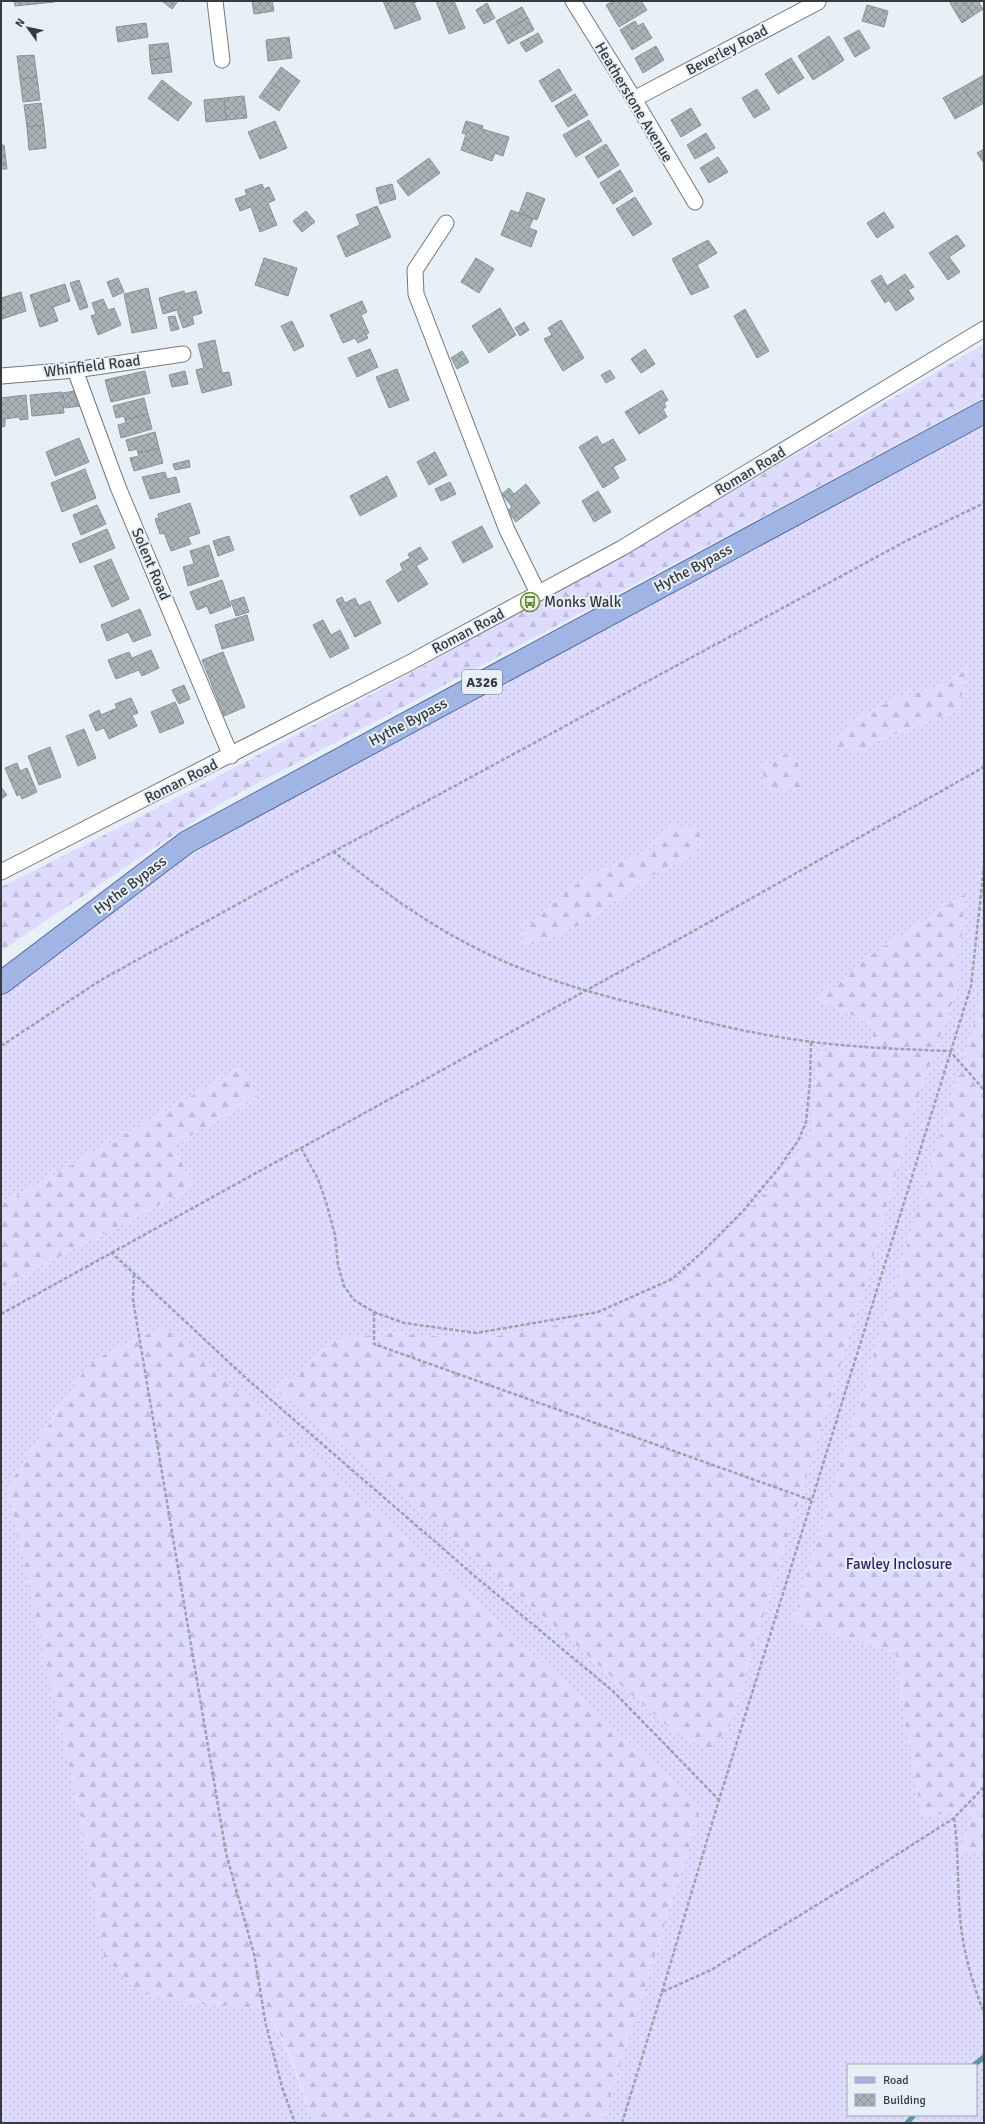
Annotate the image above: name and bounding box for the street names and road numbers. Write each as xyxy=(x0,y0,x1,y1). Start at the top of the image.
street label: Beverley Road xyxy=(683,21,771,79)
street label: Heatherstone Avenue xyxy=(591,39,677,165)
street label: Whinfield Road xyxy=(43,351,141,381)
street label: Roman Road xyxy=(711,443,789,499)
street label: Solent Road xyxy=(128,525,174,603)
street label: Hythe Bypass xyxy=(651,540,736,596)
street label: Roman Road xyxy=(429,604,507,658)
road number: A326 xyxy=(462,670,502,694)
street label: Hythe Bypass xyxy=(366,694,451,750)
street label: Roman Road xyxy=(141,755,221,807)
street label: Hythe Bypass xyxy=(90,852,170,918)

